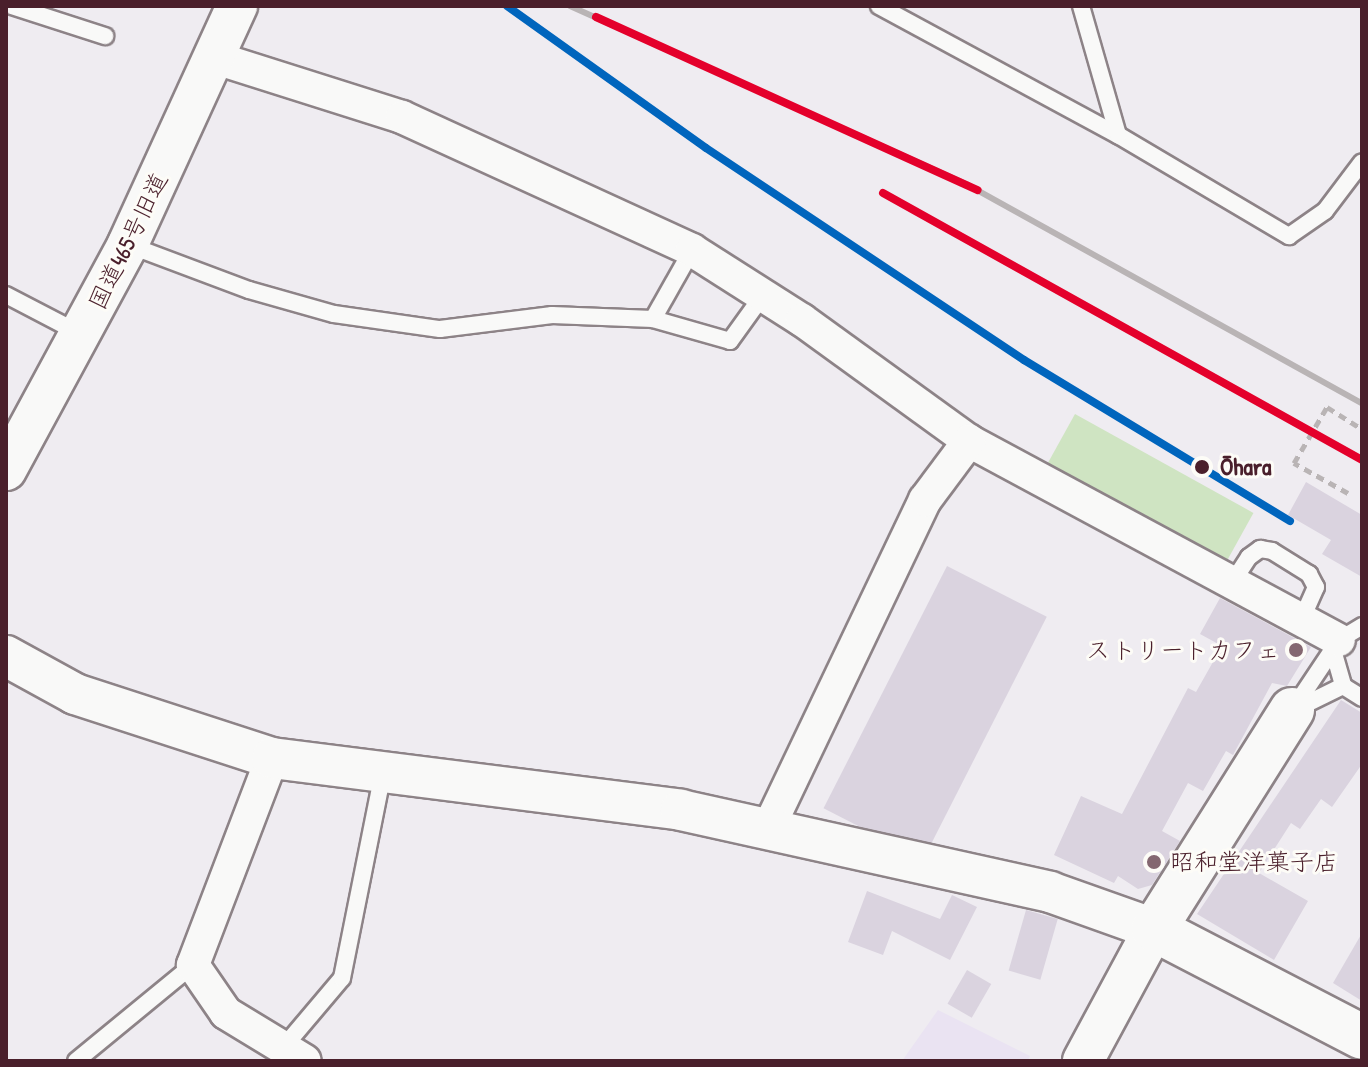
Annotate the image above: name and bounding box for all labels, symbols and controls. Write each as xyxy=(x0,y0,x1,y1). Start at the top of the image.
street label: 国道465号旧道 xyxy=(82,168,174,314)
place label: Ōhara xyxy=(1220,453,1271,481)
marker: Ōhara xyxy=(1191,456,1213,478)
place label: ストリートカフェ xyxy=(1088,636,1280,664)
marker: ストリートカフェ xyxy=(1287,641,1305,659)
place label: 昭和堂洋菓子店 xyxy=(1170,848,1338,876)
marker: 昭和堂洋菓子店 xyxy=(1145,853,1163,871)

